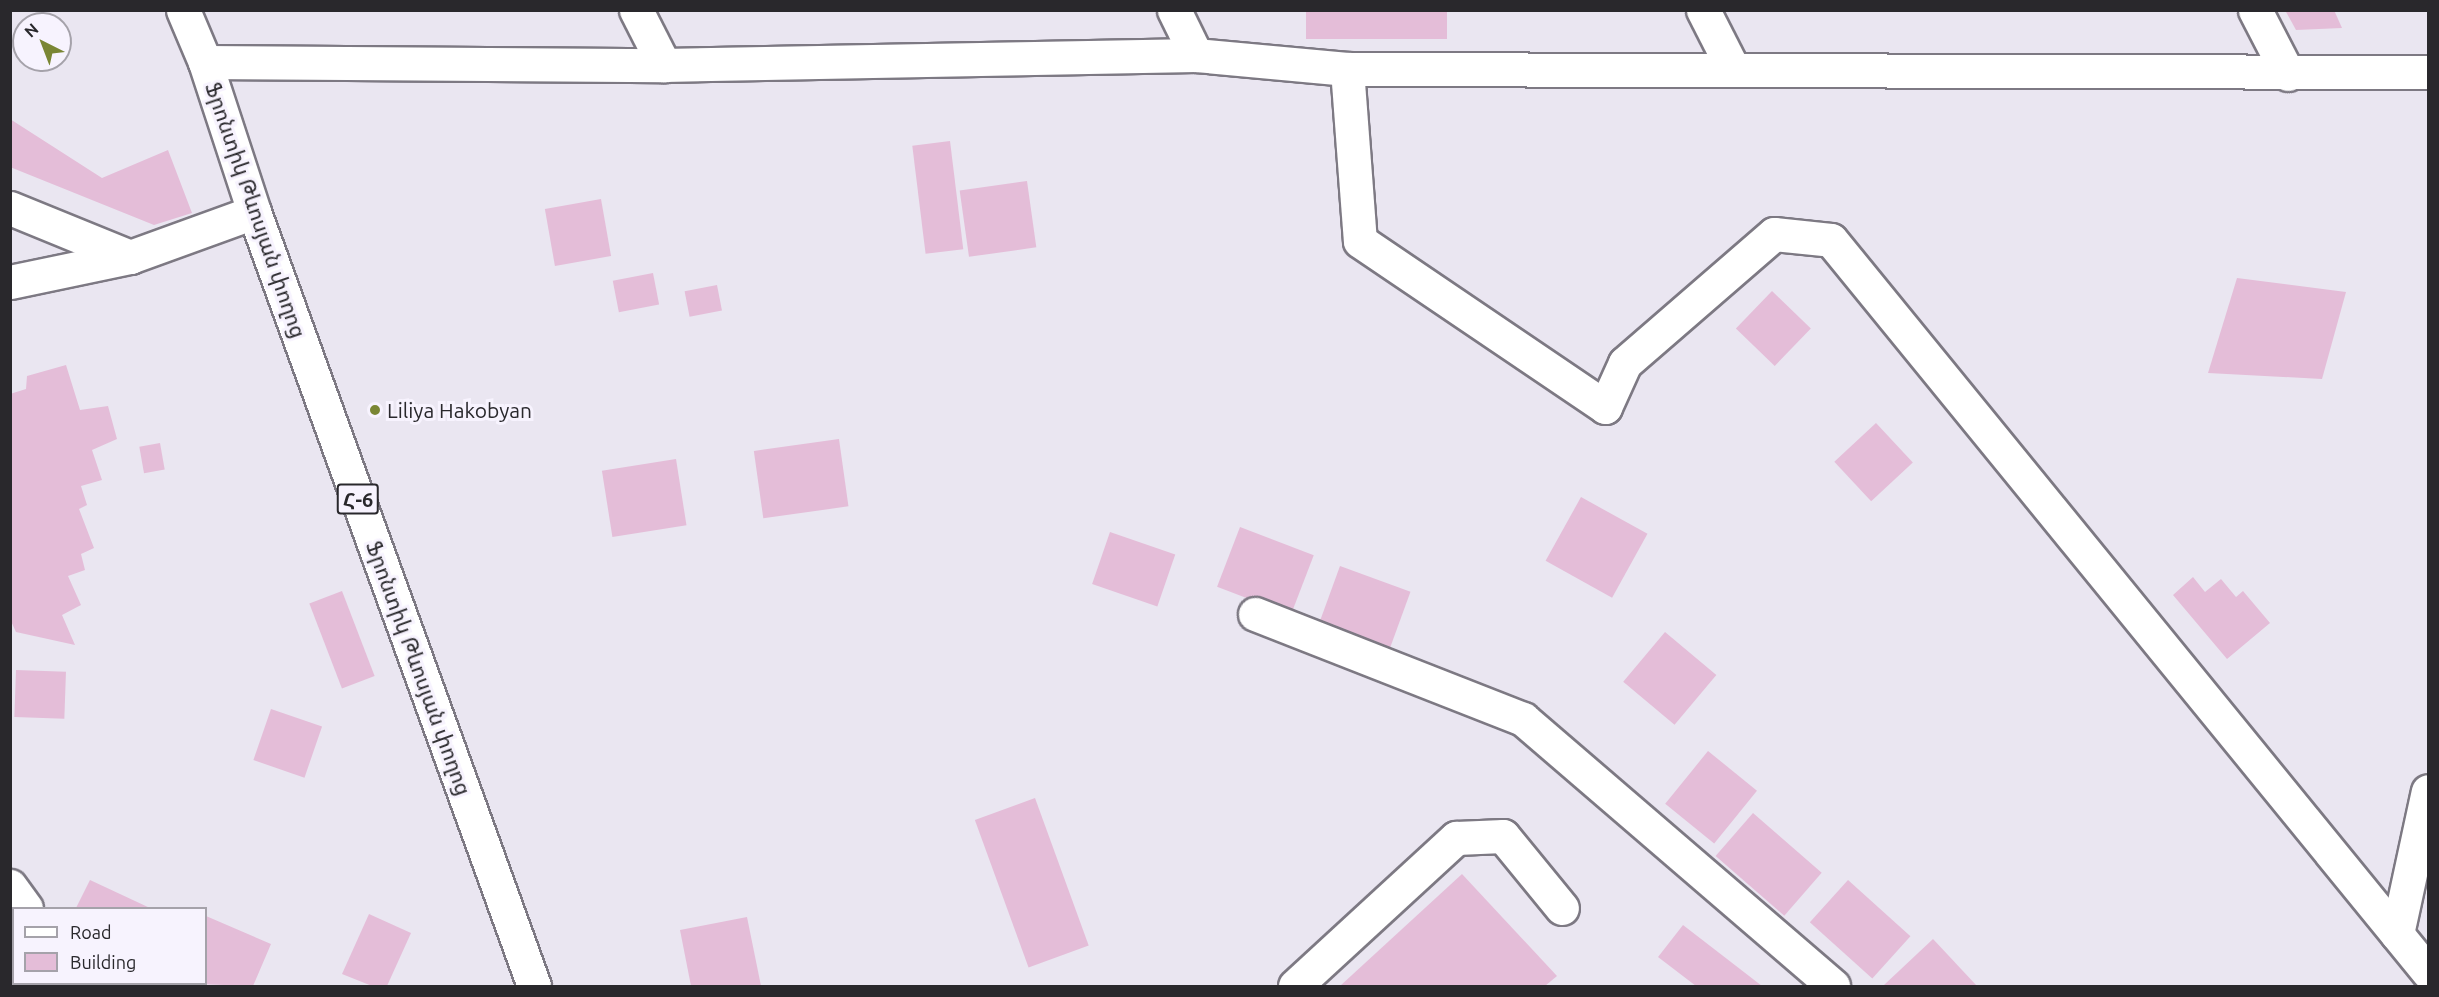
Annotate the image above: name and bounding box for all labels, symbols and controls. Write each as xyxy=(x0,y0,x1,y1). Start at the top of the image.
north arrow xyxy=(12,12,72,72)
text: N xyxy=(21,19,42,41)
street label: Ֆրոնտիկ Թևոսյան փողոց xyxy=(200,79,312,341)
place label: Liliya Hakobyan xyxy=(387,397,532,423)
marker: Liliya Hakobyan xyxy=(368,403,382,417)
road number: Հ-6 xyxy=(336,482,380,516)
street label: Ֆրոնտիկ Թևոսյան փողոց xyxy=(361,537,477,799)
legend xyxy=(12,907,207,985)
text: Road xyxy=(70,922,112,942)
text: Building xyxy=(70,952,136,972)

